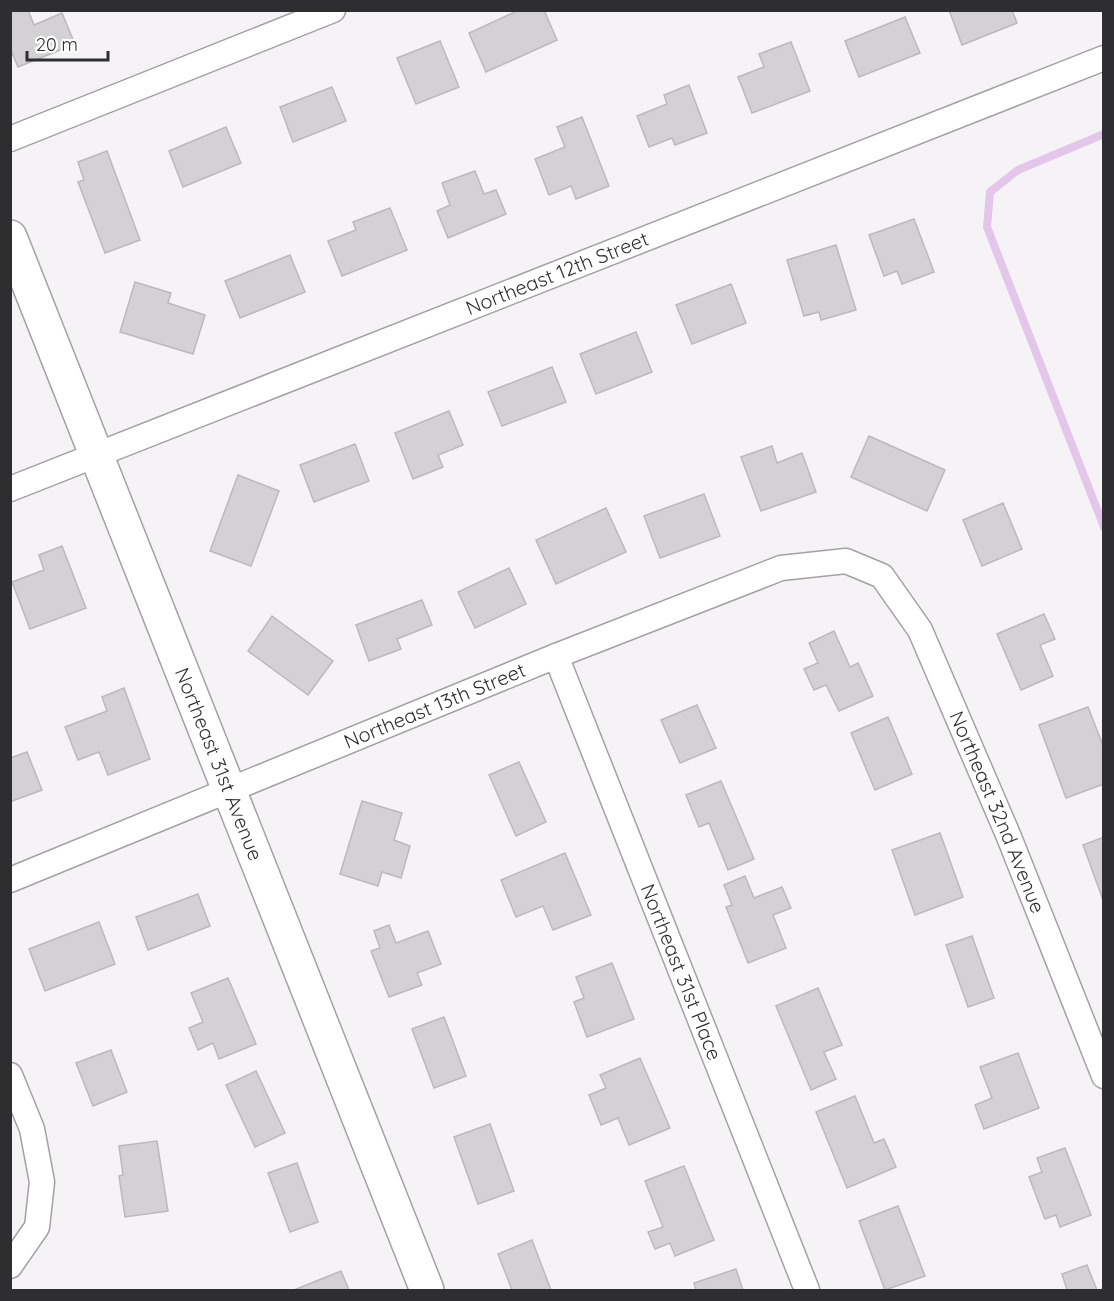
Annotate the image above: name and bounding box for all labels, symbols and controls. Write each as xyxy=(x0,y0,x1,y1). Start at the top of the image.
scale bar xyxy=(27,24,108,62)
text: 20 m xyxy=(36,33,78,56)
street label: Northeast 12th Street xyxy=(462,226,652,320)
street label: Northeast 13th Street xyxy=(340,657,529,754)
street label: Northeast 31st Avenue xyxy=(170,664,269,864)
street label: Northeast 32nd Avenue xyxy=(944,707,1051,917)
street label: Northeast 31st Place xyxy=(635,880,728,1064)

